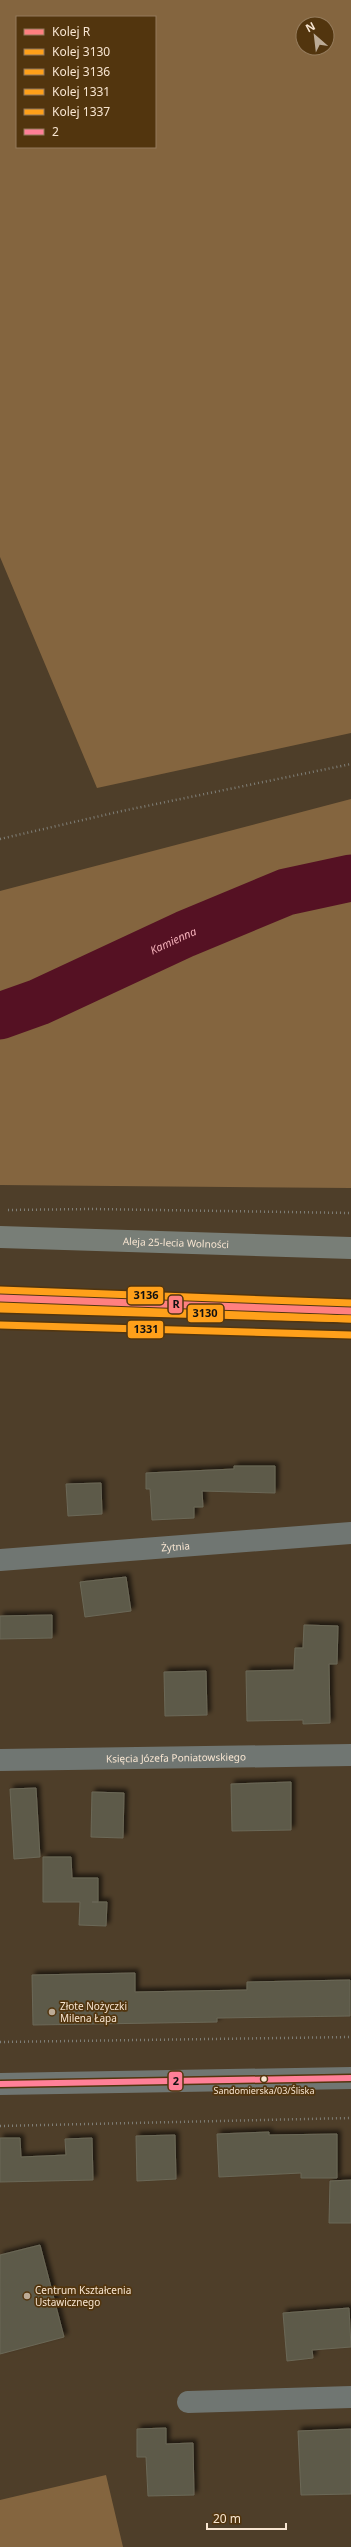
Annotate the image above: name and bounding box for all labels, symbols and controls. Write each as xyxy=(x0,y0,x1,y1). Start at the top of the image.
legend xyxy=(16,16,156,148)
north arrow xyxy=(295,16,335,56)
text: N xyxy=(303,18,318,35)
text: Kolej R xyxy=(52,23,91,40)
text: Kolej 3130 xyxy=(52,43,110,60)
text: Kolej 3136 xyxy=(52,63,110,80)
text: Kolej 1331 xyxy=(52,83,110,100)
text: Kolej 1337 xyxy=(52,103,110,120)
text: 2 xyxy=(52,123,59,140)
water label: Kamienna xyxy=(147,922,199,957)
street label: Aleja 25-lecia Wolności xyxy=(123,1234,229,1251)
line badge: 3136 xyxy=(127,1286,164,1305)
text: 3136 xyxy=(133,1287,159,1302)
line badge: R xyxy=(168,1295,183,1314)
text: R xyxy=(172,1296,180,1311)
line badge: 3130 xyxy=(187,1304,224,1323)
text: 3130 xyxy=(192,1305,218,1320)
line badge: 1331 xyxy=(127,1320,164,1339)
text: 1331 xyxy=(133,1321,159,1336)
street label: Żytnia xyxy=(161,1538,190,1555)
street label: Księcia Józefa Poniatowskiego xyxy=(106,1749,246,1765)
place label: Złote Nożyczki Milena Łapa xyxy=(60,1999,127,2025)
marker: Złote Nożyczki Milena Łapa xyxy=(47,2007,57,2017)
line badge: 2 xyxy=(168,2071,183,2091)
text: 2 xyxy=(173,2073,179,2088)
marker: Sandomierska/03/Śliska xyxy=(259,2074,269,2084)
place label: Sandomierska/03/Śliska xyxy=(214,2084,314,2097)
place label: Centrum Kształcenia Ustawicznego xyxy=(35,2283,131,2309)
marker: Centrum Kształcenia Ustawicznego xyxy=(22,2291,32,2301)
scale bar xyxy=(207,2505,286,2531)
text: 20 m xyxy=(213,2510,241,2527)

